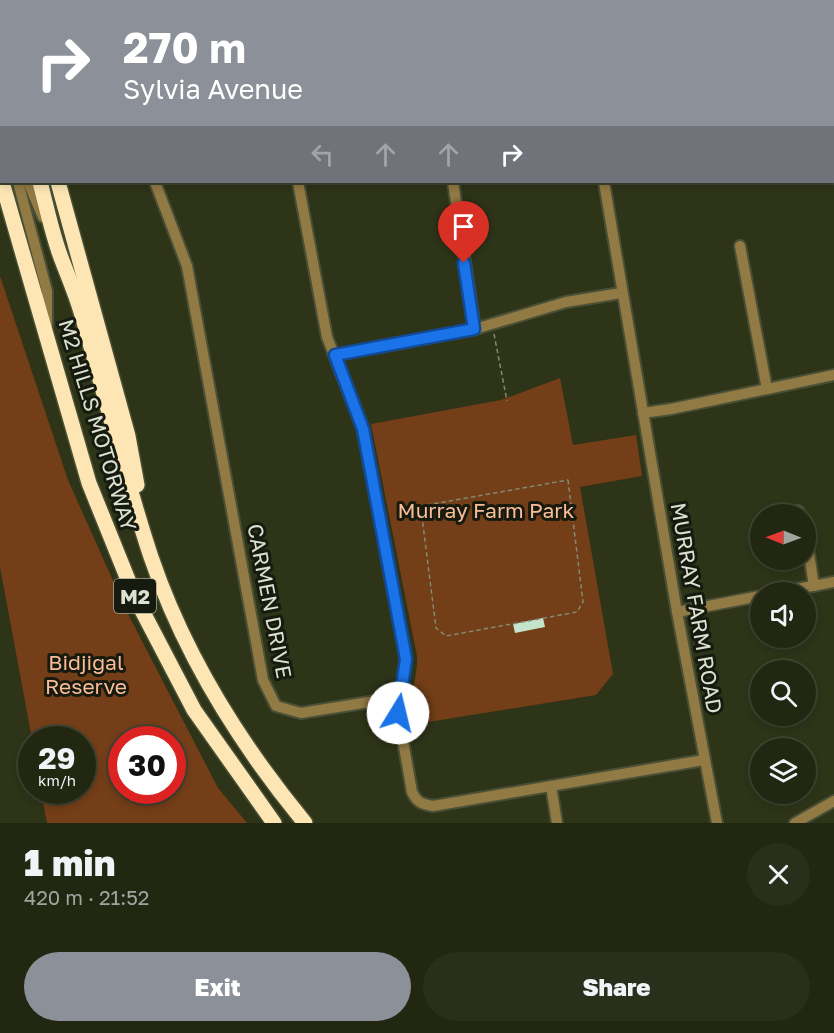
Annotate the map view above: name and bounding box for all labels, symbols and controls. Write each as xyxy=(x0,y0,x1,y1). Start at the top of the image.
text: 270 m xyxy=(123,22,246,72)
icon: right xyxy=(24,24,102,102)
text: Sylvia Avenue xyxy=(123,73,303,105)
icon: left xyxy=(306,138,339,171)
icon: ahead xyxy=(369,138,402,171)
icon: ahead xyxy=(432,138,465,171)
icon: right xyxy=(495,138,528,171)
pin xyxy=(438,201,489,263)
icon: arrive xyxy=(447,210,480,243)
street label: M2 HILLS MOTORWAY xyxy=(53,316,143,535)
park label: Murray Farm Park xyxy=(398,497,575,523)
street label: MURRAY FARM ROAD xyxy=(666,501,728,715)
north arrow xyxy=(750,504,816,570)
map controls xyxy=(750,504,816,804)
street label: CARMEN DRIVE xyxy=(242,522,298,680)
road number: M2 xyxy=(114,579,156,613)
button: sound xyxy=(750,582,816,648)
park label: Bidjigal Reserve xyxy=(45,649,127,699)
button: search xyxy=(750,660,816,726)
position arrow xyxy=(366,681,430,745)
speed limit sign: 30 xyxy=(108,726,186,804)
button: layers xyxy=(750,738,816,804)
text: 29 xyxy=(38,740,76,776)
text: km/h xyxy=(38,771,76,789)
text: 1 min xyxy=(24,841,115,884)
button: close xyxy=(747,843,810,906)
text: 420 m · 21:52 xyxy=(24,885,149,909)
button: Exit xyxy=(24,952,411,1021)
button: Share xyxy=(423,952,810,1021)

